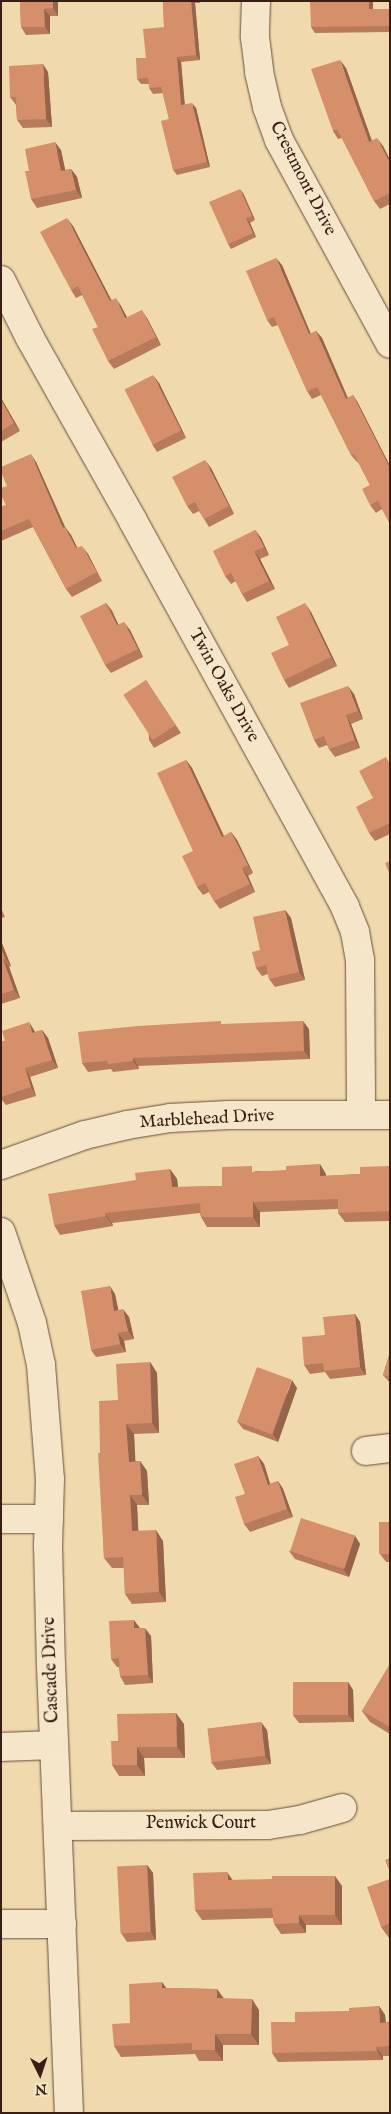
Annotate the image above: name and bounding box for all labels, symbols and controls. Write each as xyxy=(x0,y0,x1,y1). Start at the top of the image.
street label: Crestmont Drive xyxy=(264,118,340,240)
street label: Twin Oaks Drive xyxy=(183,626,263,746)
street label: Marblehead Drive xyxy=(139,1106,275,1134)
street label: Cascade Drive xyxy=(39,1617,65,1723)
street label: Penwick Court xyxy=(146,1813,256,1835)
north arrow xyxy=(15,2049,65,2099)
text: N xyxy=(34,2080,48,2098)

